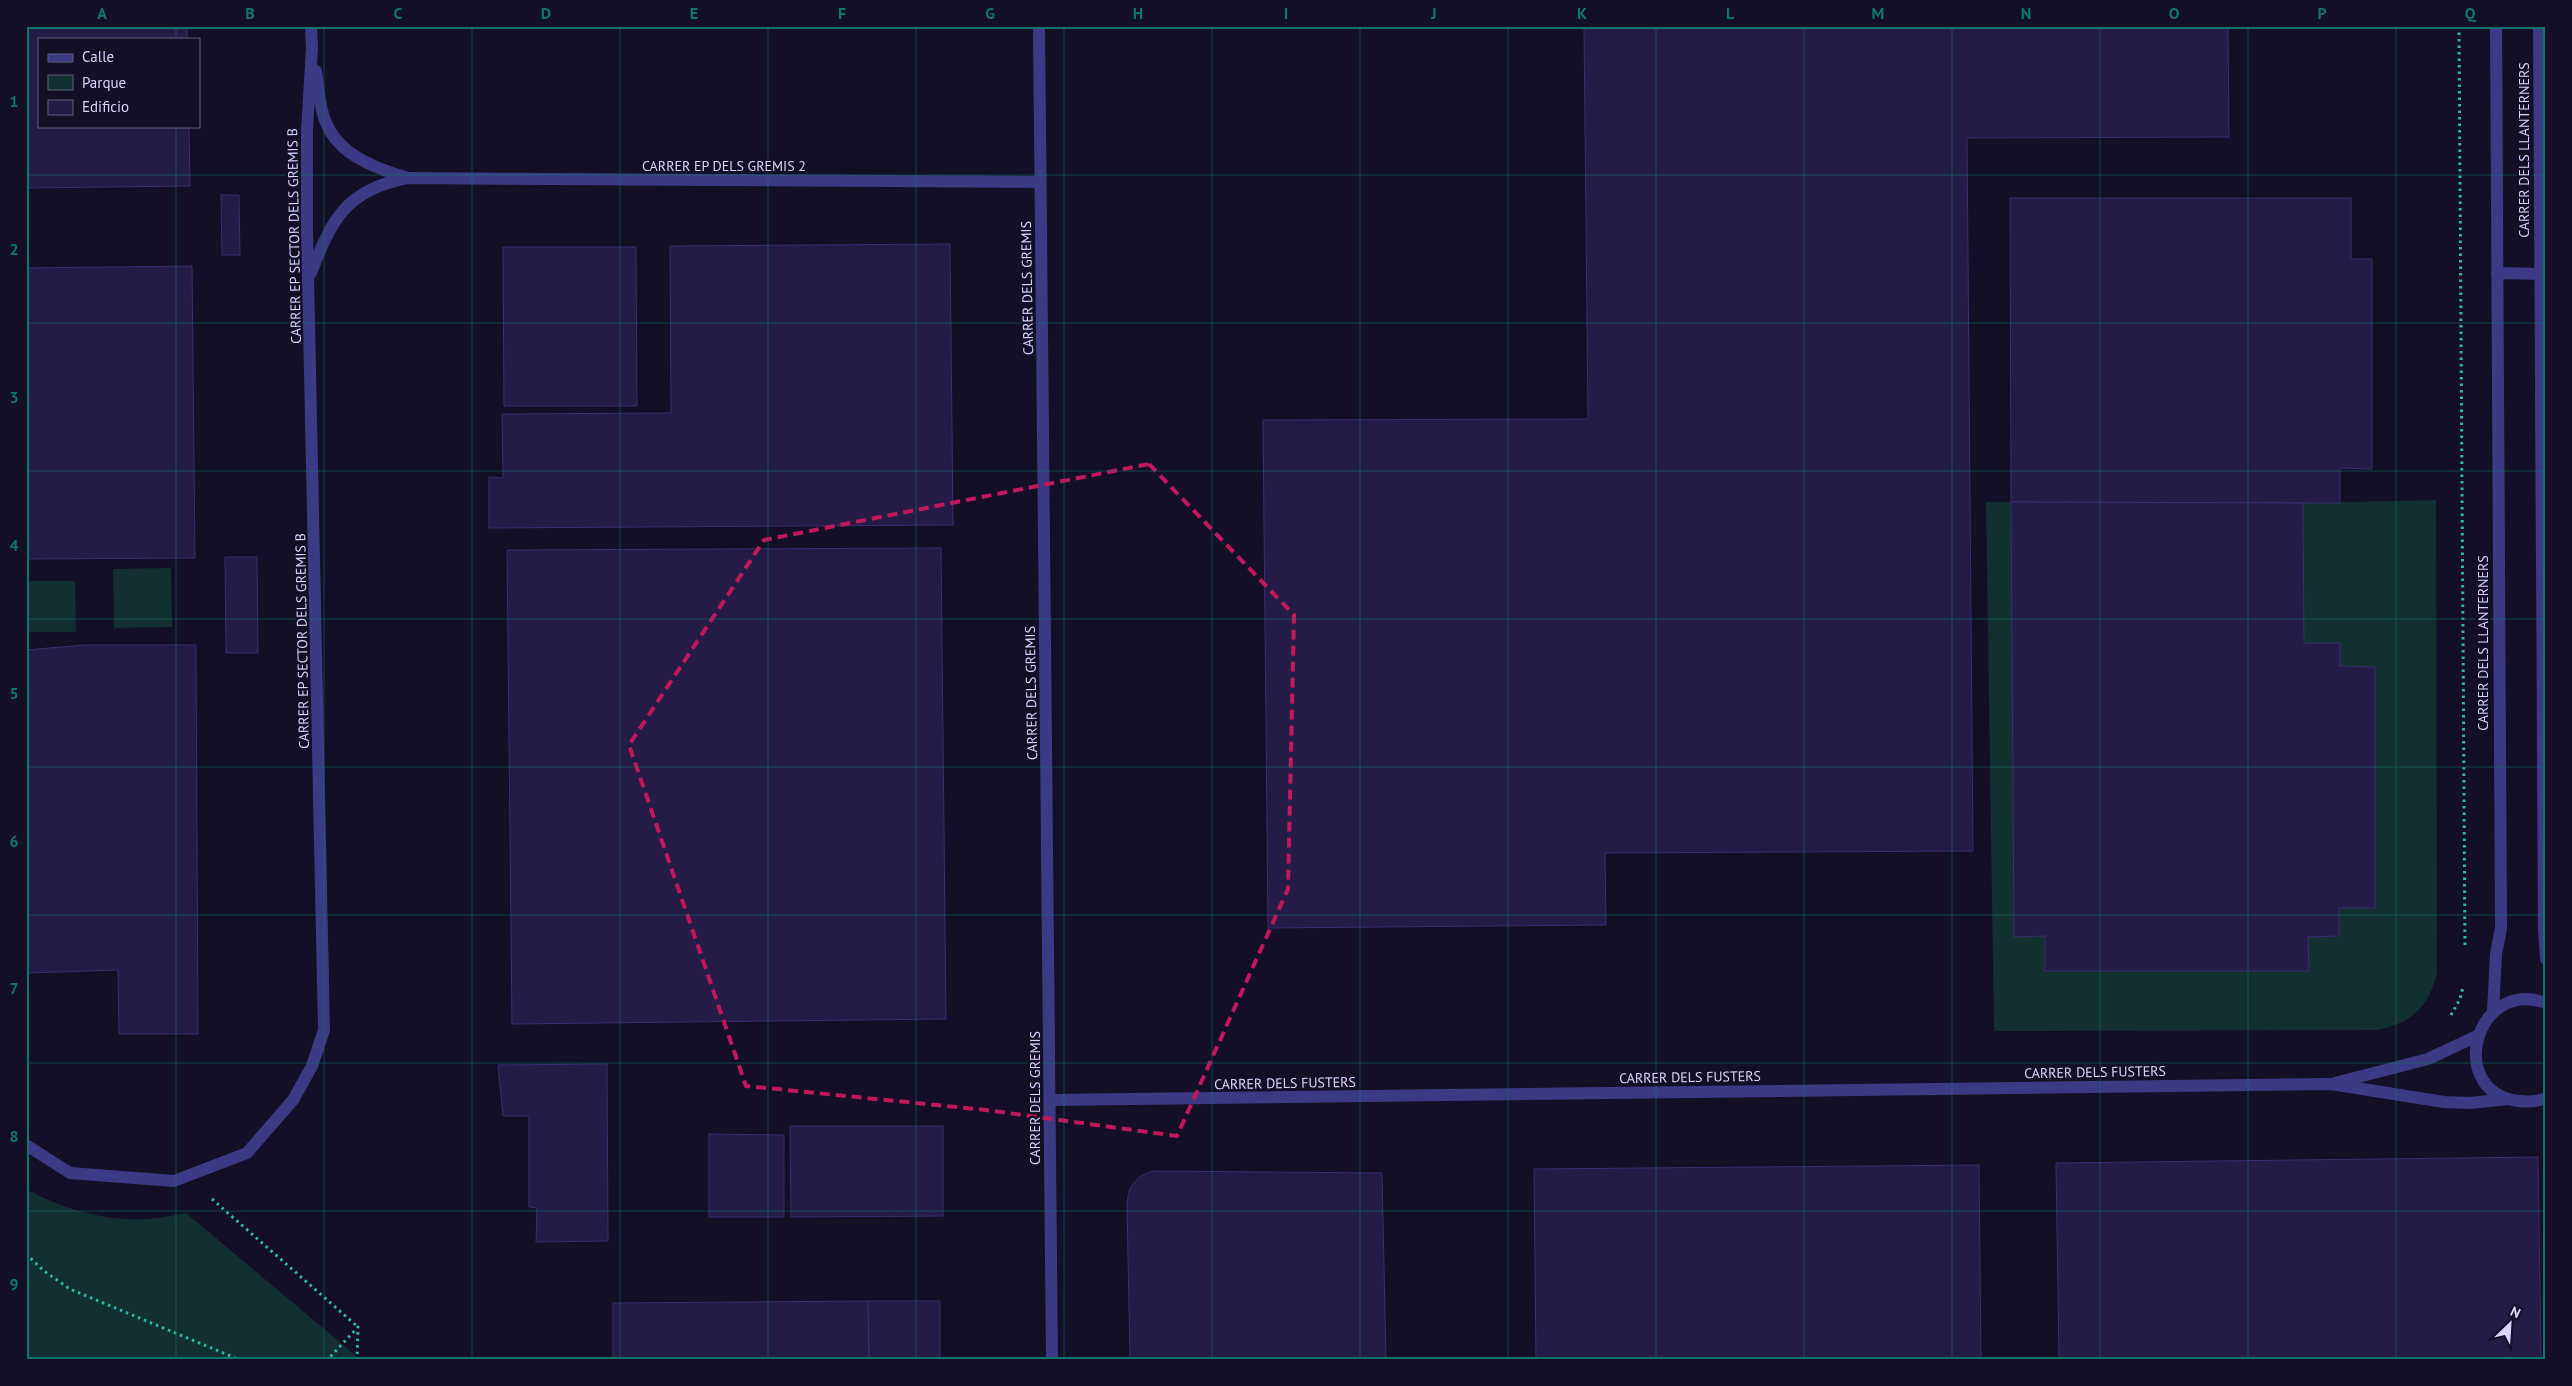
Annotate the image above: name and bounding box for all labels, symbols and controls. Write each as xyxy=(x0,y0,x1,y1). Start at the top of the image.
text: A xyxy=(97,3,107,23)
text: B xyxy=(245,3,255,23)
text: C xyxy=(394,3,403,23)
text: D xyxy=(541,3,551,23)
text: E xyxy=(690,3,698,23)
text: F xyxy=(838,3,846,23)
text: G xyxy=(985,3,995,23)
text: H xyxy=(1133,3,1143,23)
text: I xyxy=(1284,3,1288,23)
text: J xyxy=(1430,3,1437,23)
text: K xyxy=(1577,3,1587,23)
text: L xyxy=(1726,3,1735,23)
text: M xyxy=(1872,3,1884,23)
text: N xyxy=(2021,3,2031,23)
text: O xyxy=(2169,3,2180,23)
text: P xyxy=(2317,3,2327,23)
text: Q xyxy=(2465,3,2477,23)
legend xyxy=(38,38,200,128)
text: Calle xyxy=(82,47,114,66)
street label: CARRER DELS LLANTERNERS xyxy=(2515,62,2533,238)
text: Parque xyxy=(82,73,126,92)
text: 1 xyxy=(9,91,19,111)
text: Edificio xyxy=(82,97,129,116)
street label: CARRER EP SECTOR DELS GREMIS B xyxy=(283,128,305,344)
street label: CARRER EP DELS GREMIS 2 xyxy=(642,157,806,175)
street label: CARRER DELS GREMIS xyxy=(1017,221,1037,355)
text: 2 xyxy=(9,239,19,259)
text: 3 xyxy=(9,387,19,407)
street label: CARRER EP SECTOR DELS GREMIS B xyxy=(291,533,313,749)
text: 4 xyxy=(9,535,19,555)
street label: CARRER DELS LLANTERNERS xyxy=(2474,555,2492,731)
street label: CARRER DELS GREMIS xyxy=(1021,626,1041,760)
text: 5 xyxy=(9,683,19,703)
text: 6 xyxy=(9,831,19,851)
text: 7 xyxy=(9,978,19,998)
street label: CARRER DELS GREMIS xyxy=(1026,1031,1044,1165)
street label: CARRER DELS FUSTERS xyxy=(2024,1062,2166,1082)
street label: CARRER DELS FUSTERS xyxy=(1619,1067,1761,1087)
street label: CARRER DELS FUSTERS xyxy=(1214,1073,1356,1093)
text: 8 xyxy=(9,1126,19,1146)
text: 9 xyxy=(9,1274,19,1294)
north arrow xyxy=(2484,1298,2534,1348)
text: N xyxy=(2508,1302,2523,1322)

